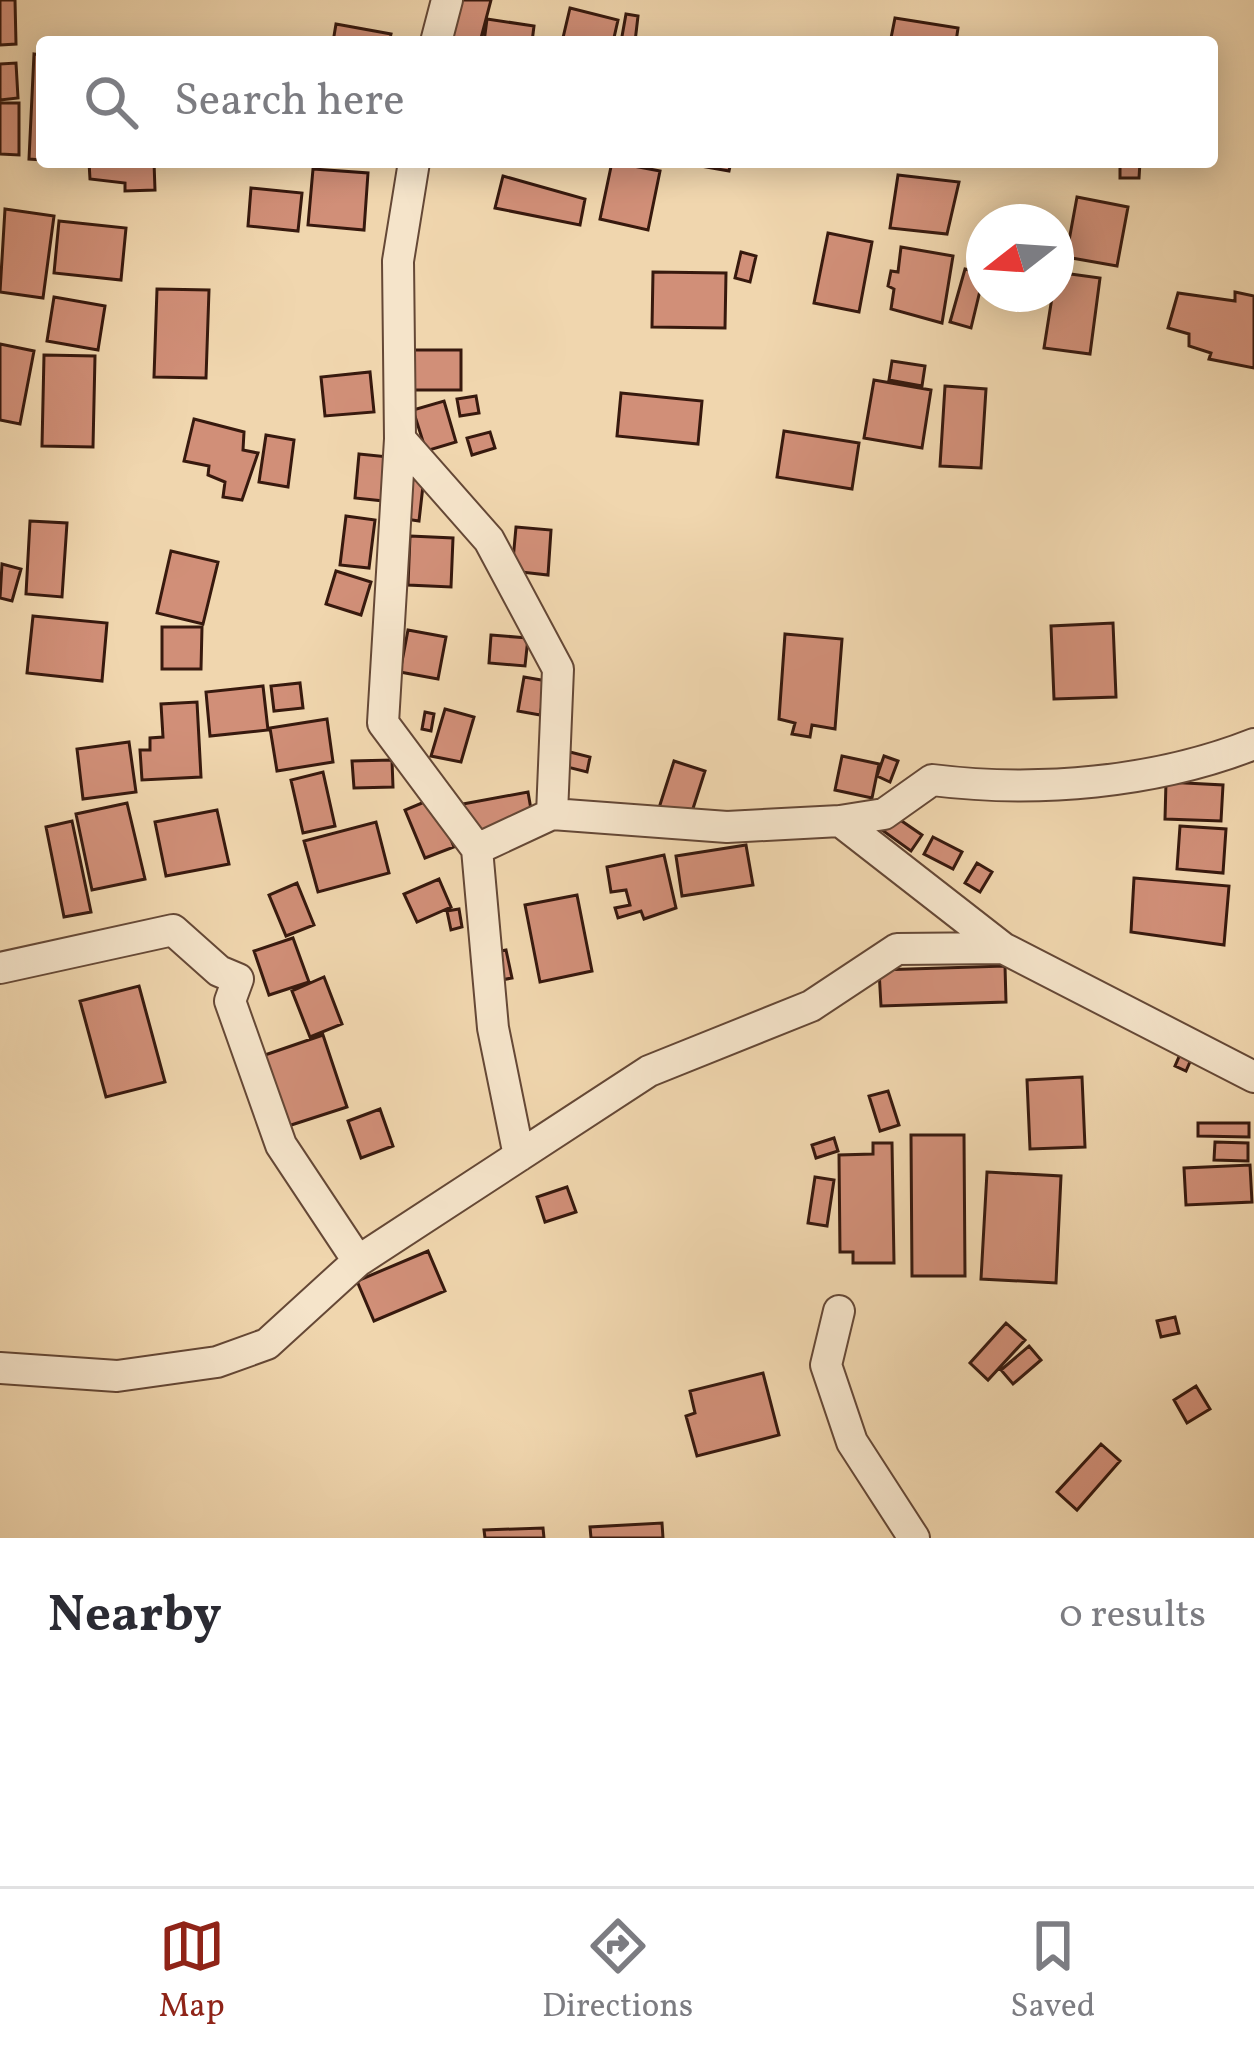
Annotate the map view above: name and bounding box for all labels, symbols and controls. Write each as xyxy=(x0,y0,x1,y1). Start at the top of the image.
search box xyxy=(36,36,1218,168)
icon: search xyxy=(78,69,144,135)
text: Search here xyxy=(174,71,405,134)
north arrow xyxy=(966,204,1074,312)
text: Nearby xyxy=(48,1581,222,1652)
text: 0 results xyxy=(1059,1589,1206,1643)
tab: Map xyxy=(159,1913,225,2031)
tab: Directions xyxy=(542,1913,693,2031)
tab: Saved xyxy=(1010,1913,1095,2031)

